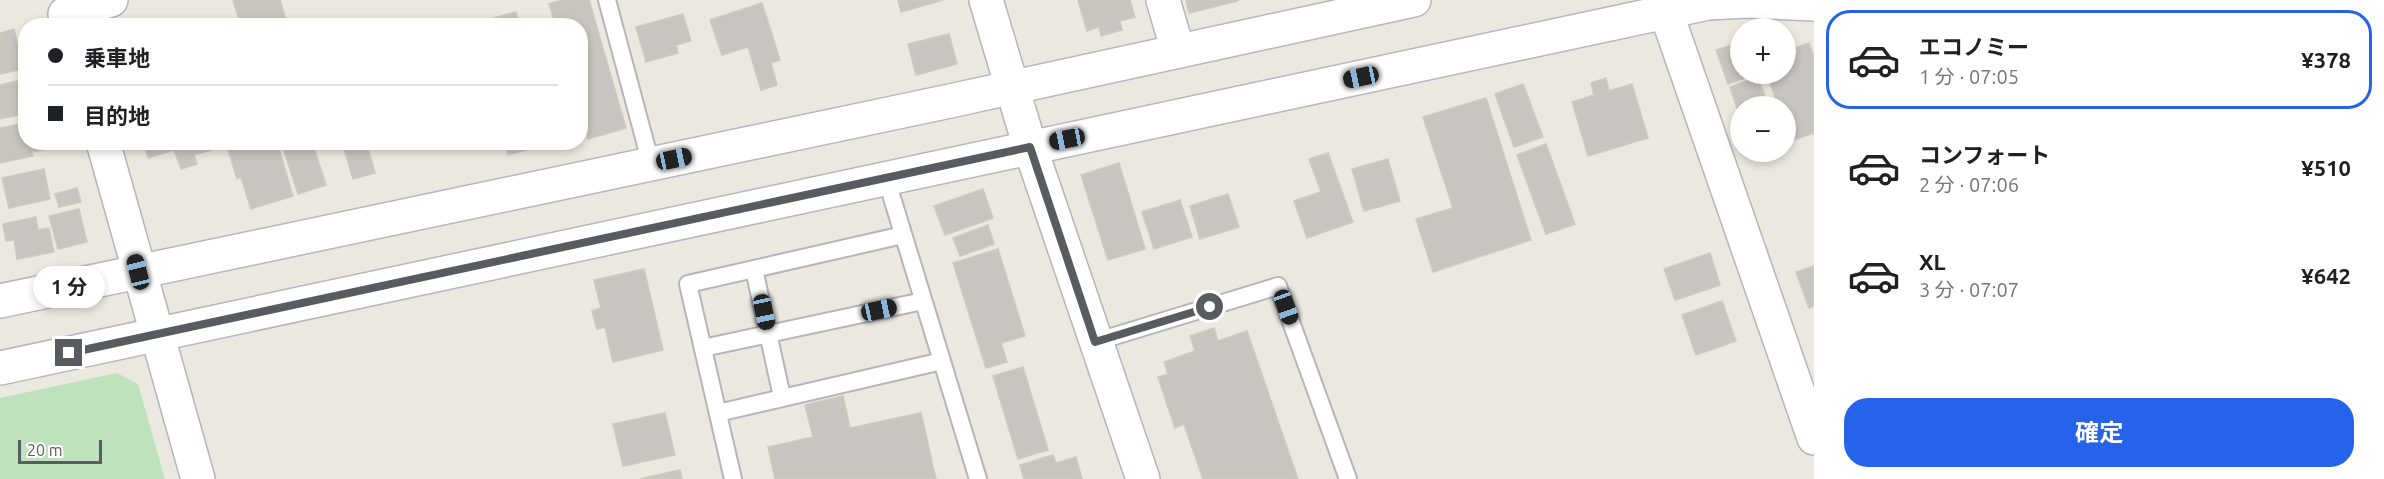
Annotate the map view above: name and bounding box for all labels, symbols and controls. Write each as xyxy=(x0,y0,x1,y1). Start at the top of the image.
map controls xyxy=(1730,18,1796,162)
button: + xyxy=(1730,18,1796,84)
icon: car xyxy=(1847,33,1901,87)
text: エコノミー xyxy=(1919,34,2029,59)
text: 乗車地 xyxy=(84,45,150,70)
text: ¥378 xyxy=(2301,47,2351,72)
car xyxy=(1342,64,1380,90)
text: 1 分 · 07:05 xyxy=(1919,65,2019,88)
button: − xyxy=(1730,96,1796,162)
text: 目的地 xyxy=(84,103,150,128)
car xyxy=(1048,127,1086,151)
icon: car xyxy=(1847,141,1901,195)
text: コンフォート xyxy=(1919,142,2050,167)
car xyxy=(655,146,693,172)
text: ¥510 xyxy=(2301,155,2351,180)
text: 2 分 · 07:06 xyxy=(1919,173,2019,196)
icon: car xyxy=(1847,249,1901,303)
text: XL xyxy=(1919,249,1946,274)
car xyxy=(125,252,151,292)
text: ¥642 xyxy=(2301,263,2351,288)
callout: 1 分 xyxy=(33,266,105,308)
text: 1 分 xyxy=(51,275,87,298)
text: 3 分 · 07:07 xyxy=(1919,278,2019,301)
car xyxy=(1271,287,1301,327)
car xyxy=(751,293,777,331)
route start xyxy=(1196,293,1223,320)
car xyxy=(860,297,898,323)
route end xyxy=(55,339,82,366)
button: 確定 xyxy=(1844,398,2354,467)
scale bar xyxy=(18,437,102,464)
text: 20 m xyxy=(27,441,63,459)

